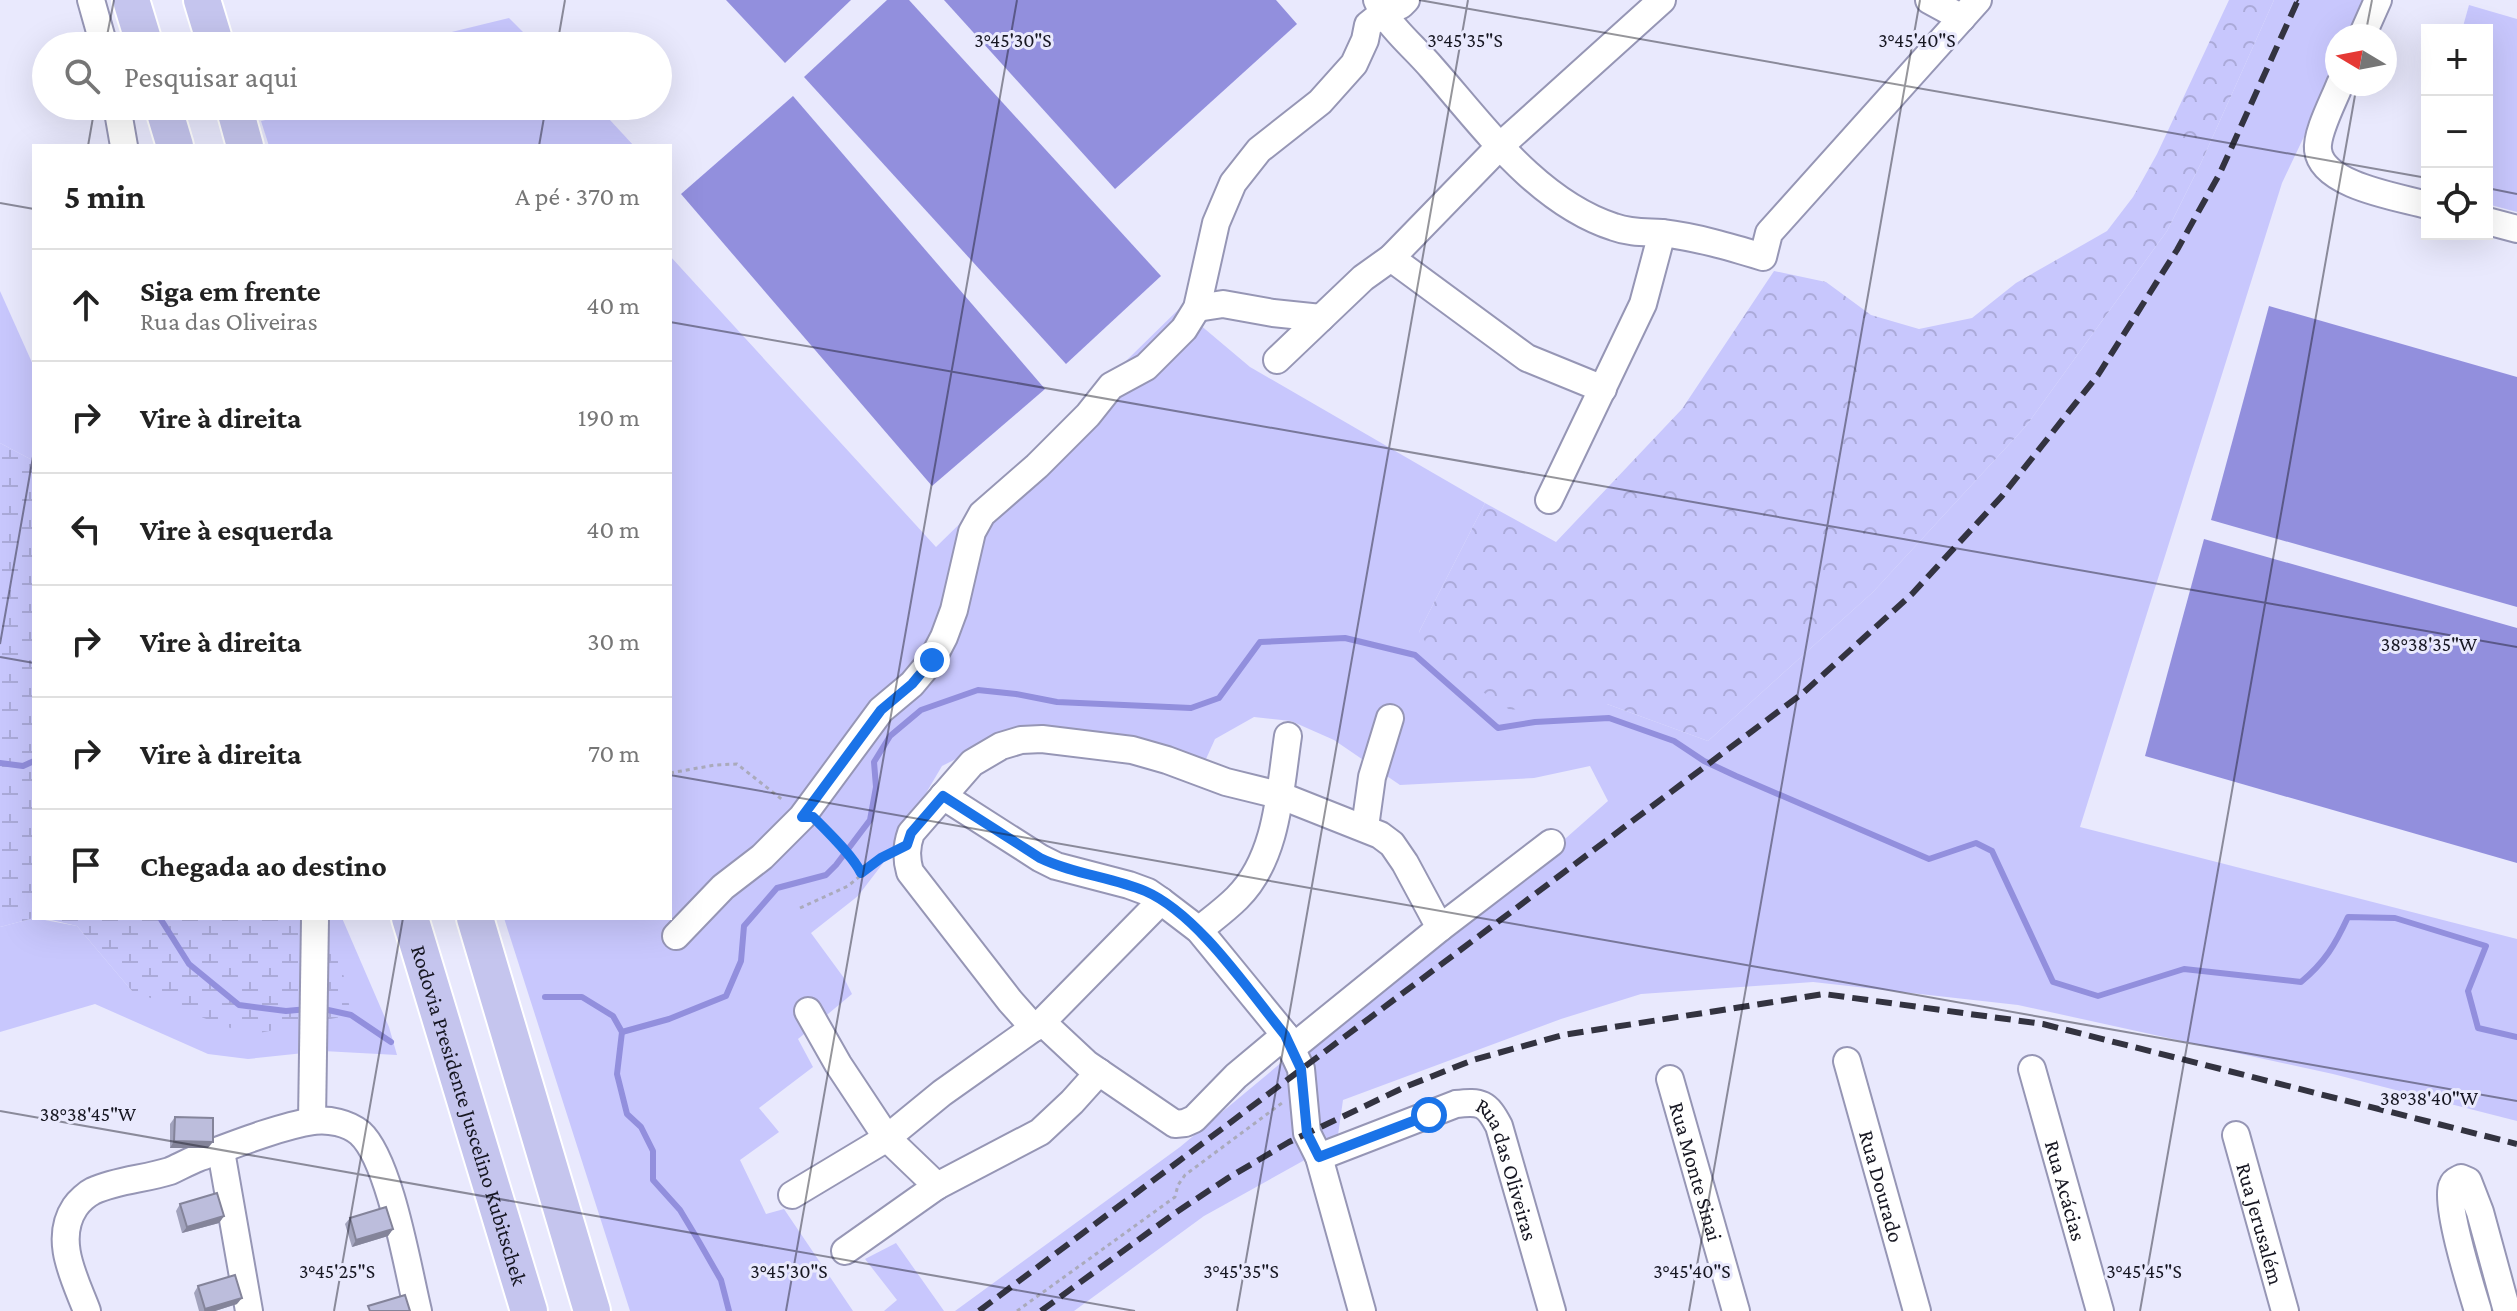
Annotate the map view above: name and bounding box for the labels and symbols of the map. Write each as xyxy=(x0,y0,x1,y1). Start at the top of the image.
north arrow xyxy=(2325,24,2397,96)
text: 3°45'30"S xyxy=(974,29,1052,51)
text: 3°45'35"S xyxy=(1427,29,1503,51)
text: 3°45'40"S xyxy=(1878,29,1956,51)
text: 38°38'35"W xyxy=(2381,633,2478,655)
route end xyxy=(914,642,950,678)
street label: Rodovia Presidente Juscelino Kubitschek xyxy=(406,942,533,1289)
text: 38°38'40"W xyxy=(2380,1087,2479,1109)
street label: Rua das Oliveiras xyxy=(1472,1092,1544,1243)
route start xyxy=(1411,1097,1447,1133)
street label: Rua Monte Sinai xyxy=(1665,1099,1728,1244)
text: 38°38'45"W xyxy=(40,1103,137,1125)
street label: Rua Dourado xyxy=(1854,1127,1910,1245)
street label: Rua Acácias xyxy=(2040,1137,2092,1244)
street label: Rua Jerusalém xyxy=(2232,1160,2290,1288)
text: 3°45'25"S xyxy=(299,1260,375,1282)
text: 3°45'30"S xyxy=(750,1260,828,1282)
text: 3°45'35"S xyxy=(1203,1260,1279,1282)
text: 3°45'40"S xyxy=(1653,1260,1731,1282)
text: 3°45'45"S xyxy=(2106,1260,2182,1282)

